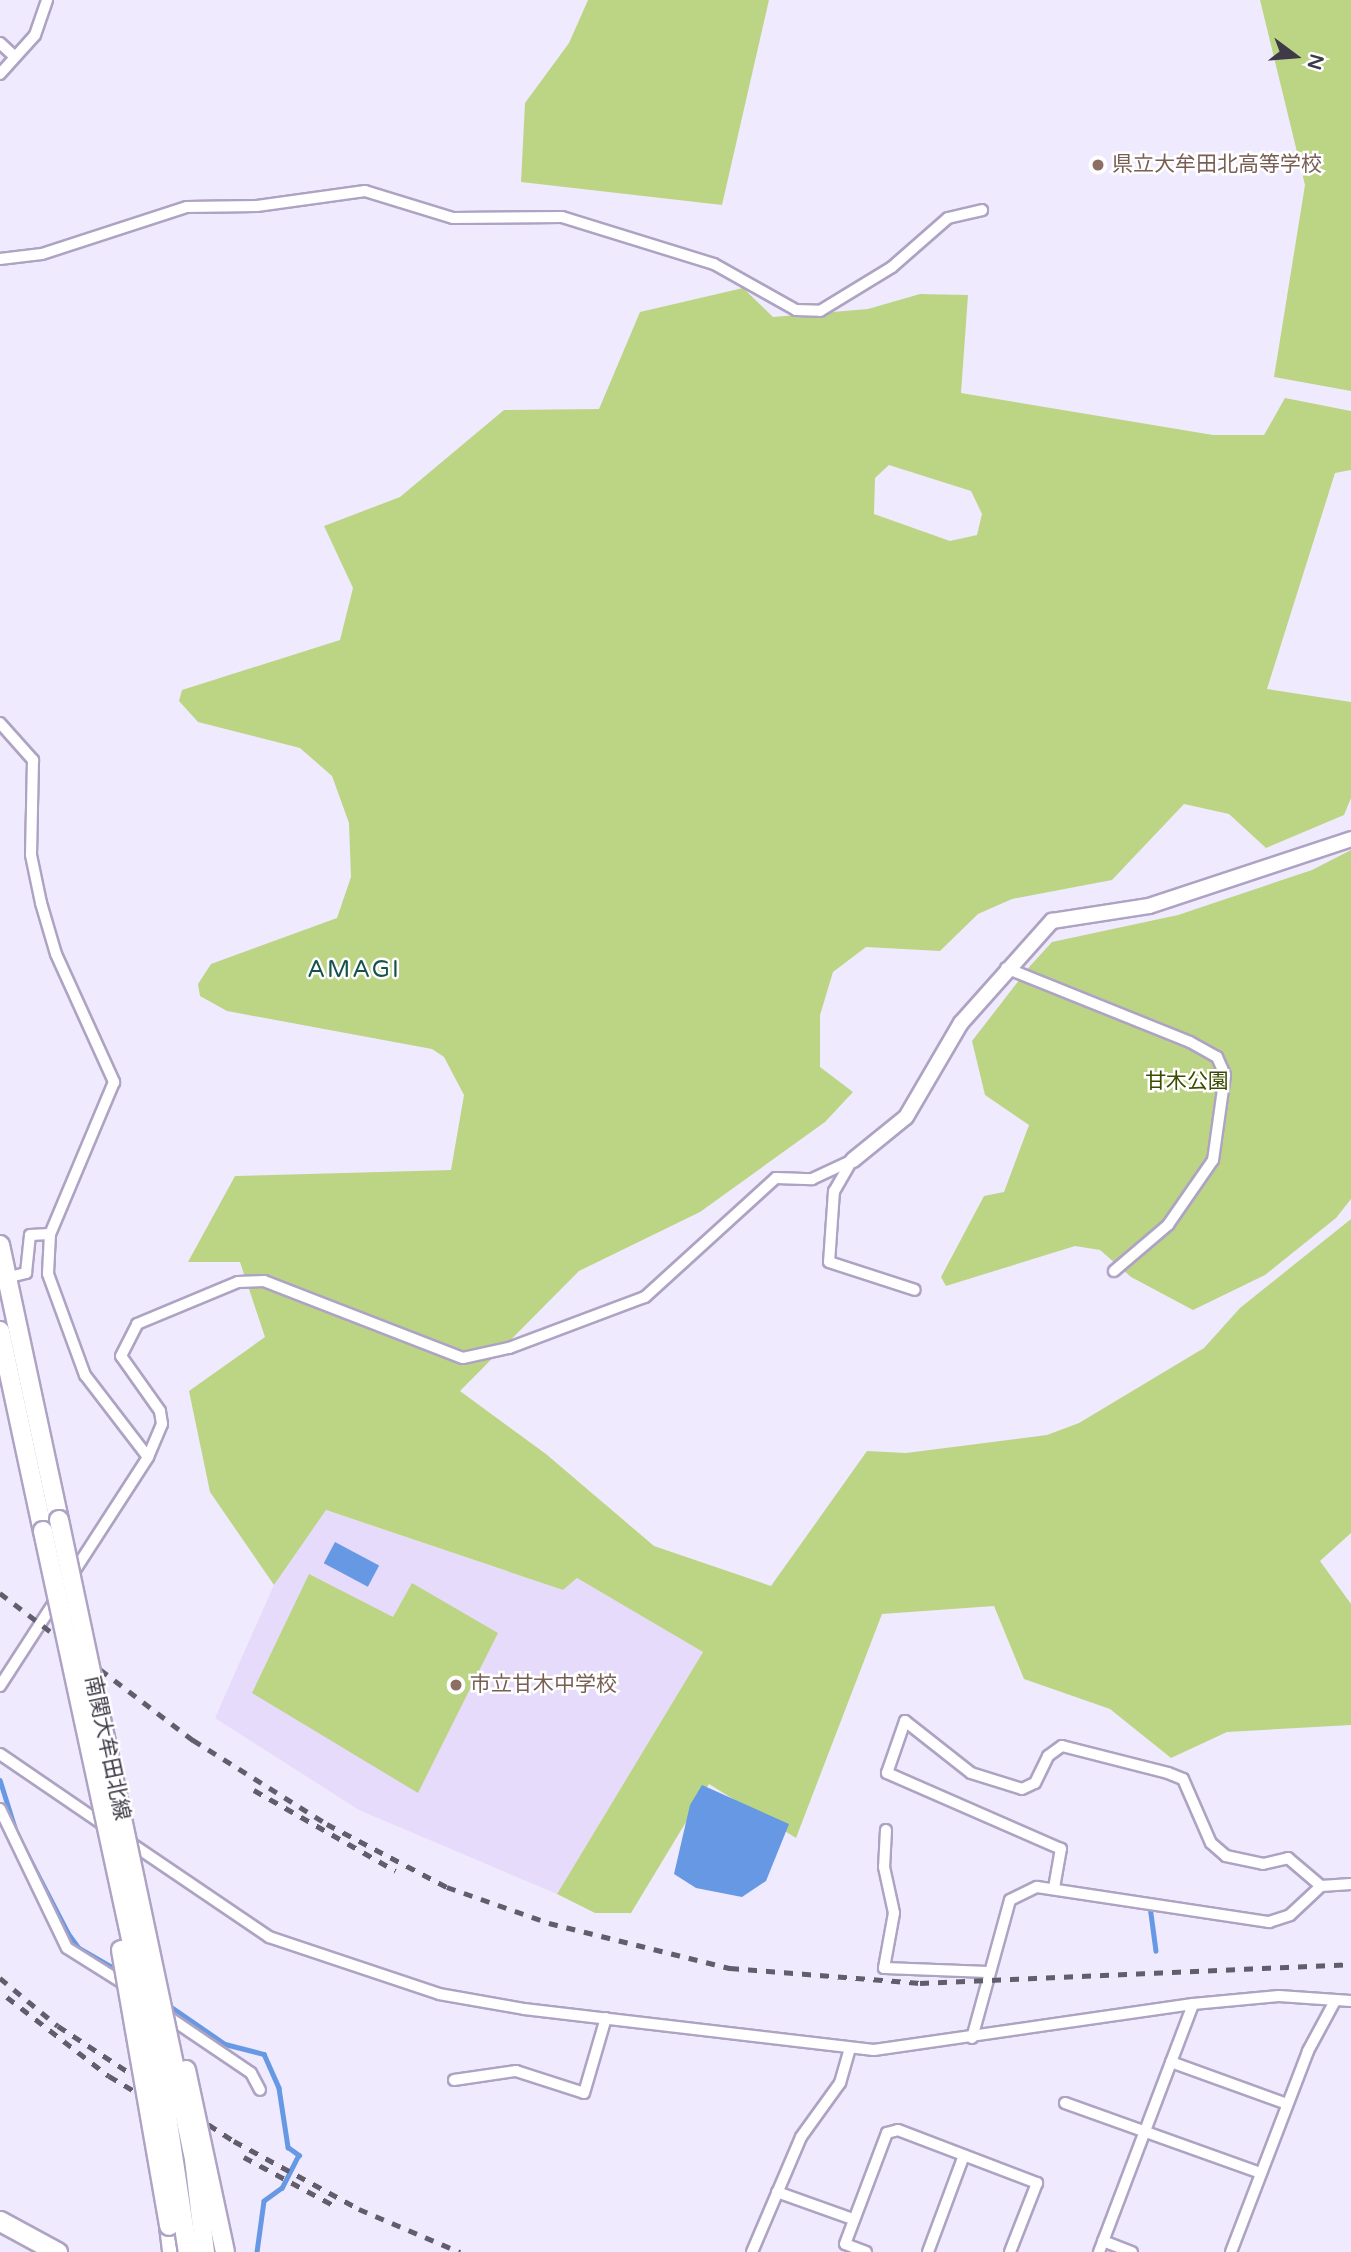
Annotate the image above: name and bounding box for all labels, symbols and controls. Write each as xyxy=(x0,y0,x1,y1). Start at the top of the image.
north arrow xyxy=(1260,21,1330,91)
text: N xyxy=(1303,51,1328,72)
place label: 県立大牟田北高等学校 xyxy=(1112,152,1322,178)
marker: 県立大牟田北高等学校 xyxy=(1090,157,1106,173)
district label: AMAGI xyxy=(308,956,400,984)
park label: 甘木公園 xyxy=(1145,1069,1229,1095)
place label: 市立甘木中学校 xyxy=(470,1672,617,1698)
street label: 南関大牟田北線 xyxy=(79,1673,135,1823)
marker: 市立甘木中学校 xyxy=(448,1677,464,1693)

